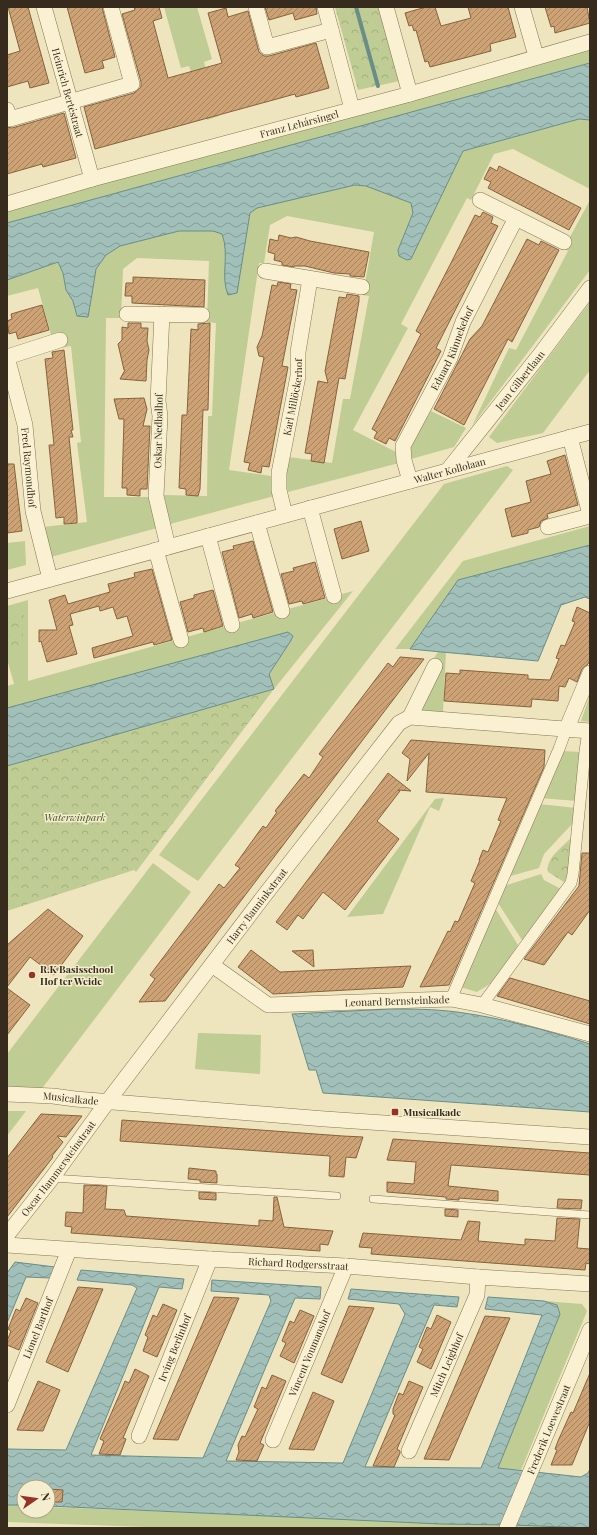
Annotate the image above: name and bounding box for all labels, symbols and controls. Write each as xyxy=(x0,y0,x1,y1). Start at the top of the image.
street label: Heinrich Bertéstraat xyxy=(49,46,87,140)
street label: Franz Lehársingel xyxy=(258,106,340,141)
street label: Eduard Künnekehof xyxy=(427,304,477,393)
street label: Jean Gilbertlaan xyxy=(491,348,548,413)
street label: Karl Millöckerhof xyxy=(279,358,305,437)
street label: Oskar Nedbalhof xyxy=(150,393,166,469)
street label: Fred Raymondhof xyxy=(18,427,40,509)
street label: Walter Kollolaan xyxy=(412,454,487,487)
park label: Waterwinpark xyxy=(44,810,106,824)
street label: Harry Banninkstraat xyxy=(223,865,291,947)
place label: R.K Basisschool Hof ter Weide xyxy=(40,962,113,988)
marker: R.K Basisschool Hof ter Weide xyxy=(27,970,37,980)
street label: Leonard Bernsteinkade xyxy=(344,992,450,1009)
street label: Musicalkade xyxy=(43,1089,99,1108)
place label: Musicalkade xyxy=(403,1105,461,1119)
marker: Musicalkade xyxy=(390,1107,400,1117)
street label: Oscar Hammersteinstraat xyxy=(18,1117,99,1219)
street label: Richard Rodgersstraat xyxy=(248,1254,350,1273)
street label: Lionel Barthof xyxy=(19,1295,57,1361)
street label: Vincent Youmanshof xyxy=(285,1308,334,1399)
street label: Irving Berlinhof xyxy=(155,1311,194,1384)
street label: Mitch Leighhof xyxy=(427,1330,467,1399)
street label: Frederik Loewestraat xyxy=(523,1382,574,1476)
north arrow xyxy=(16,1479,56,1519)
text: N xyxy=(38,1491,54,1502)

